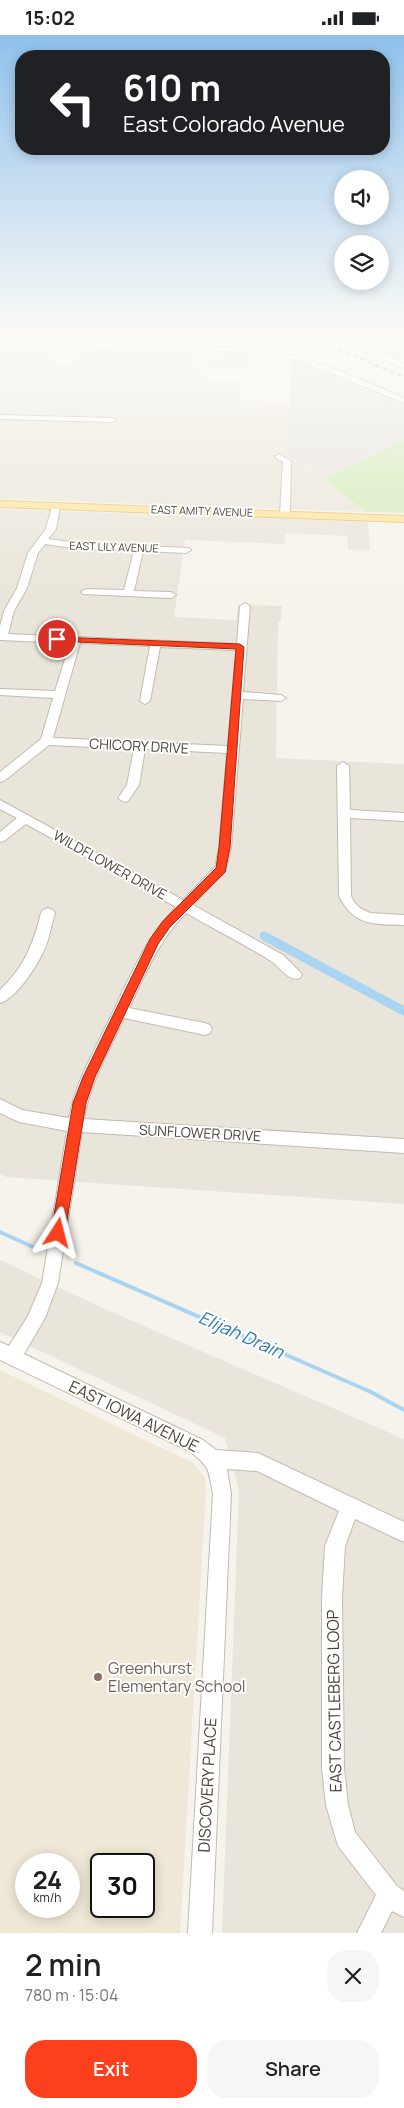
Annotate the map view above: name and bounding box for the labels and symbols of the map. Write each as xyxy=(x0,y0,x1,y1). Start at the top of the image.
street label: EAST AMITY AVENUE xyxy=(151,501,253,520)
street label: EAST LILY AVENUE xyxy=(69,537,159,556)
pin xyxy=(36,618,78,660)
street label: CHICORY DRIVE xyxy=(89,733,189,758)
street label: WILDFLOWER DRIVE xyxy=(50,825,170,904)
street label: SUNFLOWER DRIVE xyxy=(138,1120,262,1145)
position arrow xyxy=(31,1206,83,1258)
water label: Elijah Drain xyxy=(195,1305,289,1364)
street label: EAST IOWA AVENUE xyxy=(65,1375,203,1457)
street label: EAST CASTLEBERG LOOP xyxy=(321,1609,347,1793)
place label: Greenhurst Elementary School xyxy=(108,1657,246,1697)
marker: Greenhurst Elementary School xyxy=(92,1671,104,1683)
street label: DISCOVERY PLACE xyxy=(192,1717,222,1853)
speed limit sign: 30 xyxy=(90,1853,155,1918)

